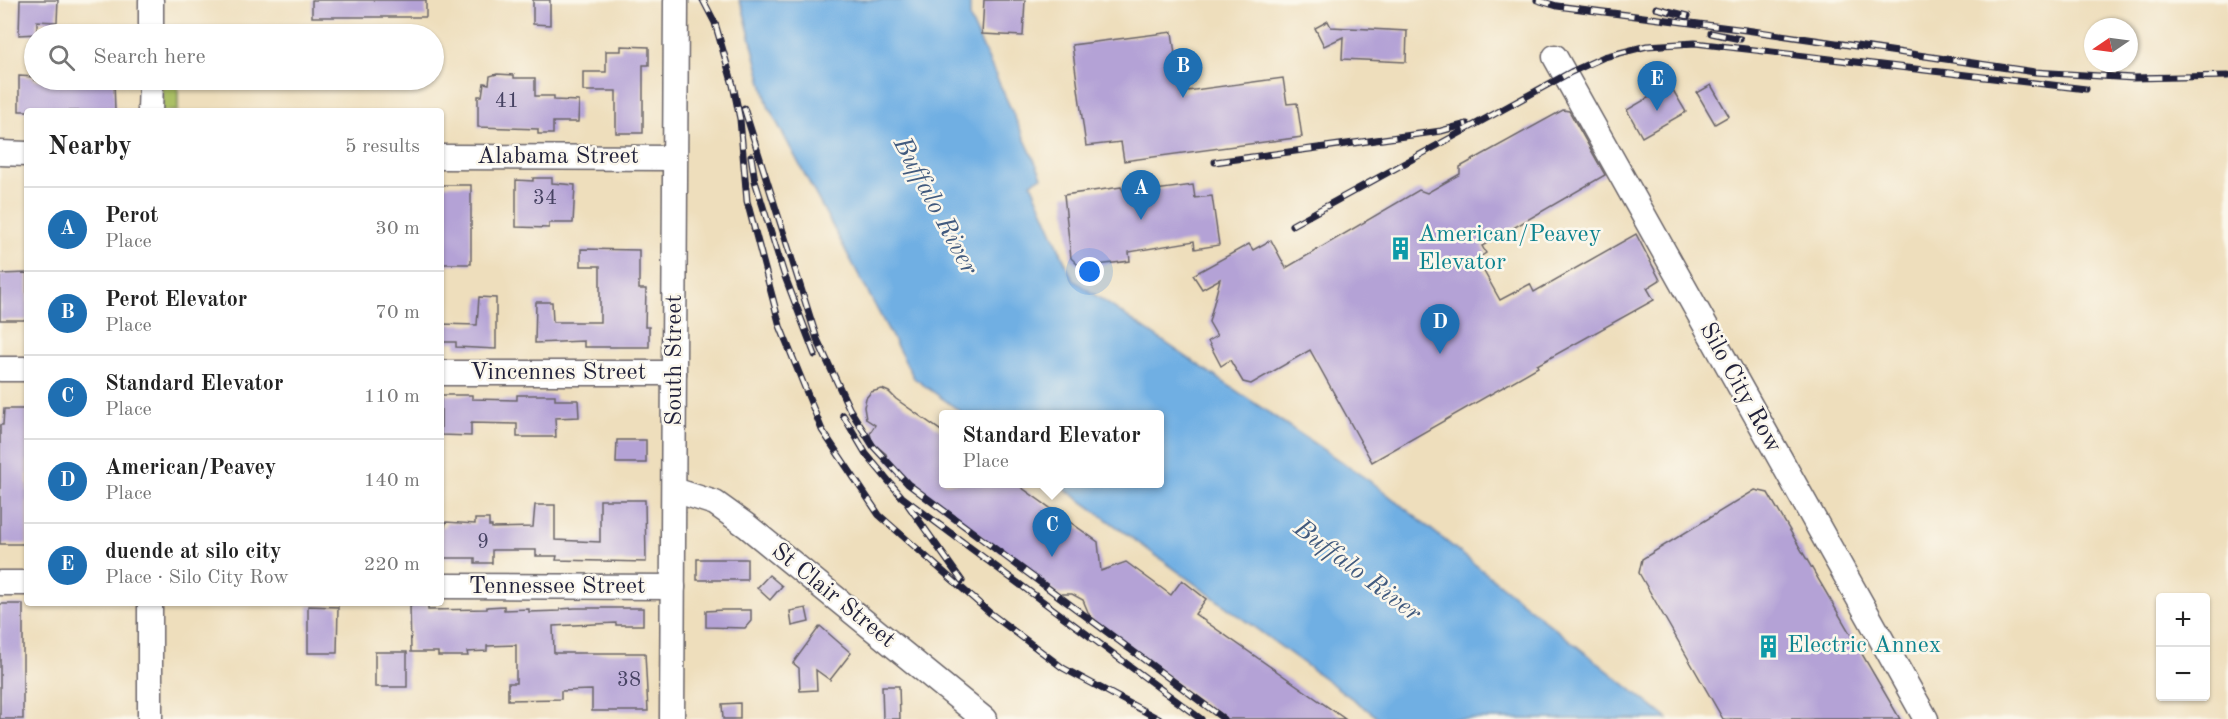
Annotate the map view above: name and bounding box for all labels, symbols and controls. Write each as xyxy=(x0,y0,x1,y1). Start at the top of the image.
north arrow xyxy=(2084,18,2138,72)
search box xyxy=(24,24,444,90)
icon: search xyxy=(45,41,78,74)
text: Search here xyxy=(93,46,206,68)
pin: B xyxy=(1164,48,1202,98)
pin: E xyxy=(1638,62,1676,111)
house number: 41 xyxy=(495,91,519,112)
water label: Buffalo River xyxy=(887,132,982,280)
text: Nearby xyxy=(48,134,132,160)
text: 5 results xyxy=(345,137,420,157)
street label: Alabama Street xyxy=(477,145,639,169)
pin: A xyxy=(1122,170,1160,220)
house number: 34 xyxy=(533,188,557,209)
text: Perot xyxy=(105,205,158,227)
text: A xyxy=(60,219,75,239)
text: 30 m xyxy=(375,219,420,239)
place label: American/Peavey Elevator xyxy=(1418,223,1602,275)
text: Place xyxy=(105,232,152,252)
building icon: American/Peavey Elevator xyxy=(1387,236,1413,262)
your location xyxy=(1075,257,1104,286)
text: Perot Elevator xyxy=(105,289,247,311)
street label: South Street xyxy=(663,294,687,426)
text: B xyxy=(60,303,75,323)
text: 70 m xyxy=(375,303,420,323)
pin: D xyxy=(1420,304,1460,354)
text: Place xyxy=(105,316,152,336)
street label: Silo City Row xyxy=(1695,319,1786,457)
street label: Vincennes Street xyxy=(470,361,646,385)
text: Standard Elevator xyxy=(105,373,284,395)
text: C xyxy=(61,387,74,407)
text: 110 m xyxy=(364,387,420,407)
text: Place xyxy=(105,400,152,420)
popup xyxy=(939,410,1164,488)
text: Standard Elevator xyxy=(962,425,1141,447)
text: Place xyxy=(962,452,1009,472)
text: American/Peavey xyxy=(105,457,276,479)
text: D xyxy=(60,471,75,491)
text: 140 m xyxy=(364,471,420,491)
text: Place xyxy=(105,484,152,504)
pin: C xyxy=(1032,508,1072,557)
water label: Buffalo River xyxy=(1288,514,1426,628)
house number: 9 xyxy=(477,532,489,553)
street label: St Clair Street xyxy=(767,539,899,653)
text: duende at silo city xyxy=(105,541,282,563)
text: E xyxy=(61,555,74,575)
text: 220 m xyxy=(364,555,420,575)
text: Place · Silo City Row xyxy=(105,568,289,588)
street label: Tennessee Street xyxy=(469,575,645,599)
map controls xyxy=(2156,593,2210,701)
button: + xyxy=(2156,593,2210,647)
building icon: Electric Annex xyxy=(1756,633,1782,659)
place label: Electric Annex xyxy=(1787,634,1941,658)
button: − xyxy=(2156,647,2210,701)
house number: 38 xyxy=(617,670,641,691)

